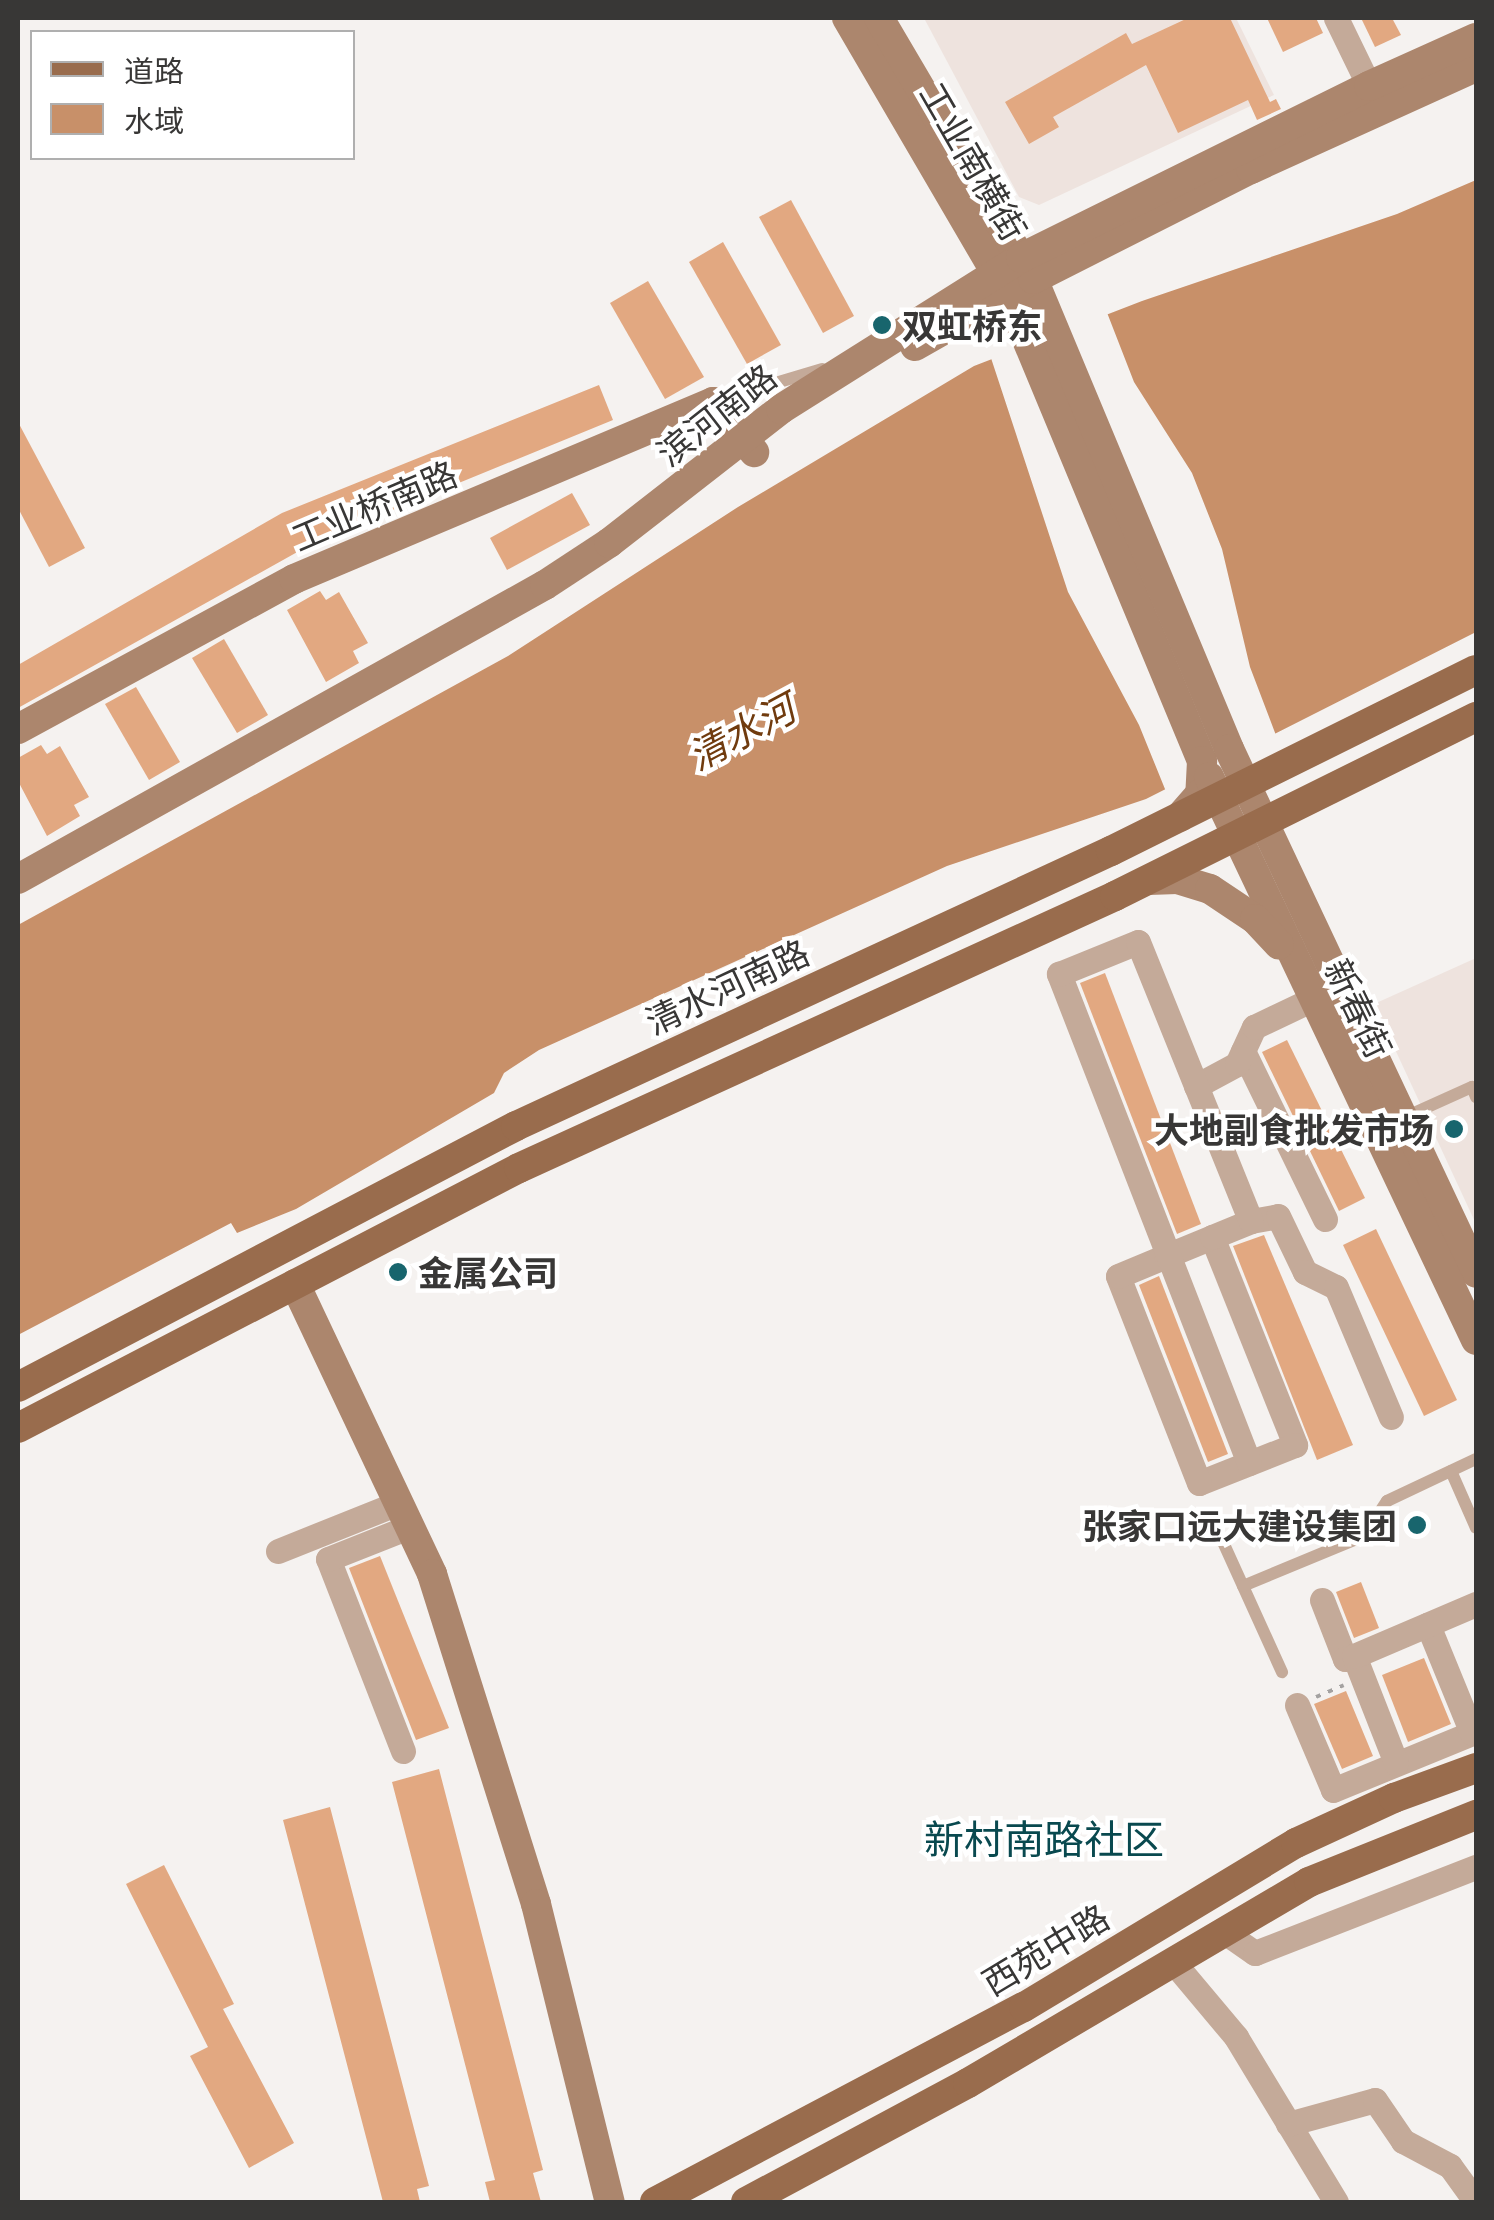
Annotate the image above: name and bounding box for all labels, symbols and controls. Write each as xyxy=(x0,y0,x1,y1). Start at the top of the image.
legend xyxy=(30,30,355,160)
text: 道路 xyxy=(124,51,184,88)
street label: 工业南横街 xyxy=(912,75,1036,247)
text: 水域 xyxy=(124,101,184,138)
place label: 双虹桥东 xyxy=(902,304,1042,346)
marker: 双虹桥东 xyxy=(871,314,893,336)
street label: 滨河南路 xyxy=(648,354,784,474)
street label: 工业桥南路 xyxy=(285,451,463,559)
water label: 清水河 xyxy=(680,684,802,778)
street label: 清水河南路 xyxy=(639,930,815,1042)
street label: 新春街 xyxy=(1317,952,1401,1064)
place label: 大地副食批发市场 xyxy=(1154,1108,1434,1150)
marker: 大地副食批发市场 xyxy=(1443,1118,1465,1140)
place label: 金属公司 xyxy=(418,1251,558,1293)
marker: 金属公司 xyxy=(387,1261,409,1283)
place label: 张家口远大建设集团 xyxy=(1082,1504,1397,1546)
marker: 张家口远大建设集团 xyxy=(1406,1514,1428,1536)
district label: 新村南路社区 xyxy=(924,1814,1164,1862)
street label: 西苑中路 xyxy=(974,1895,1116,2003)

